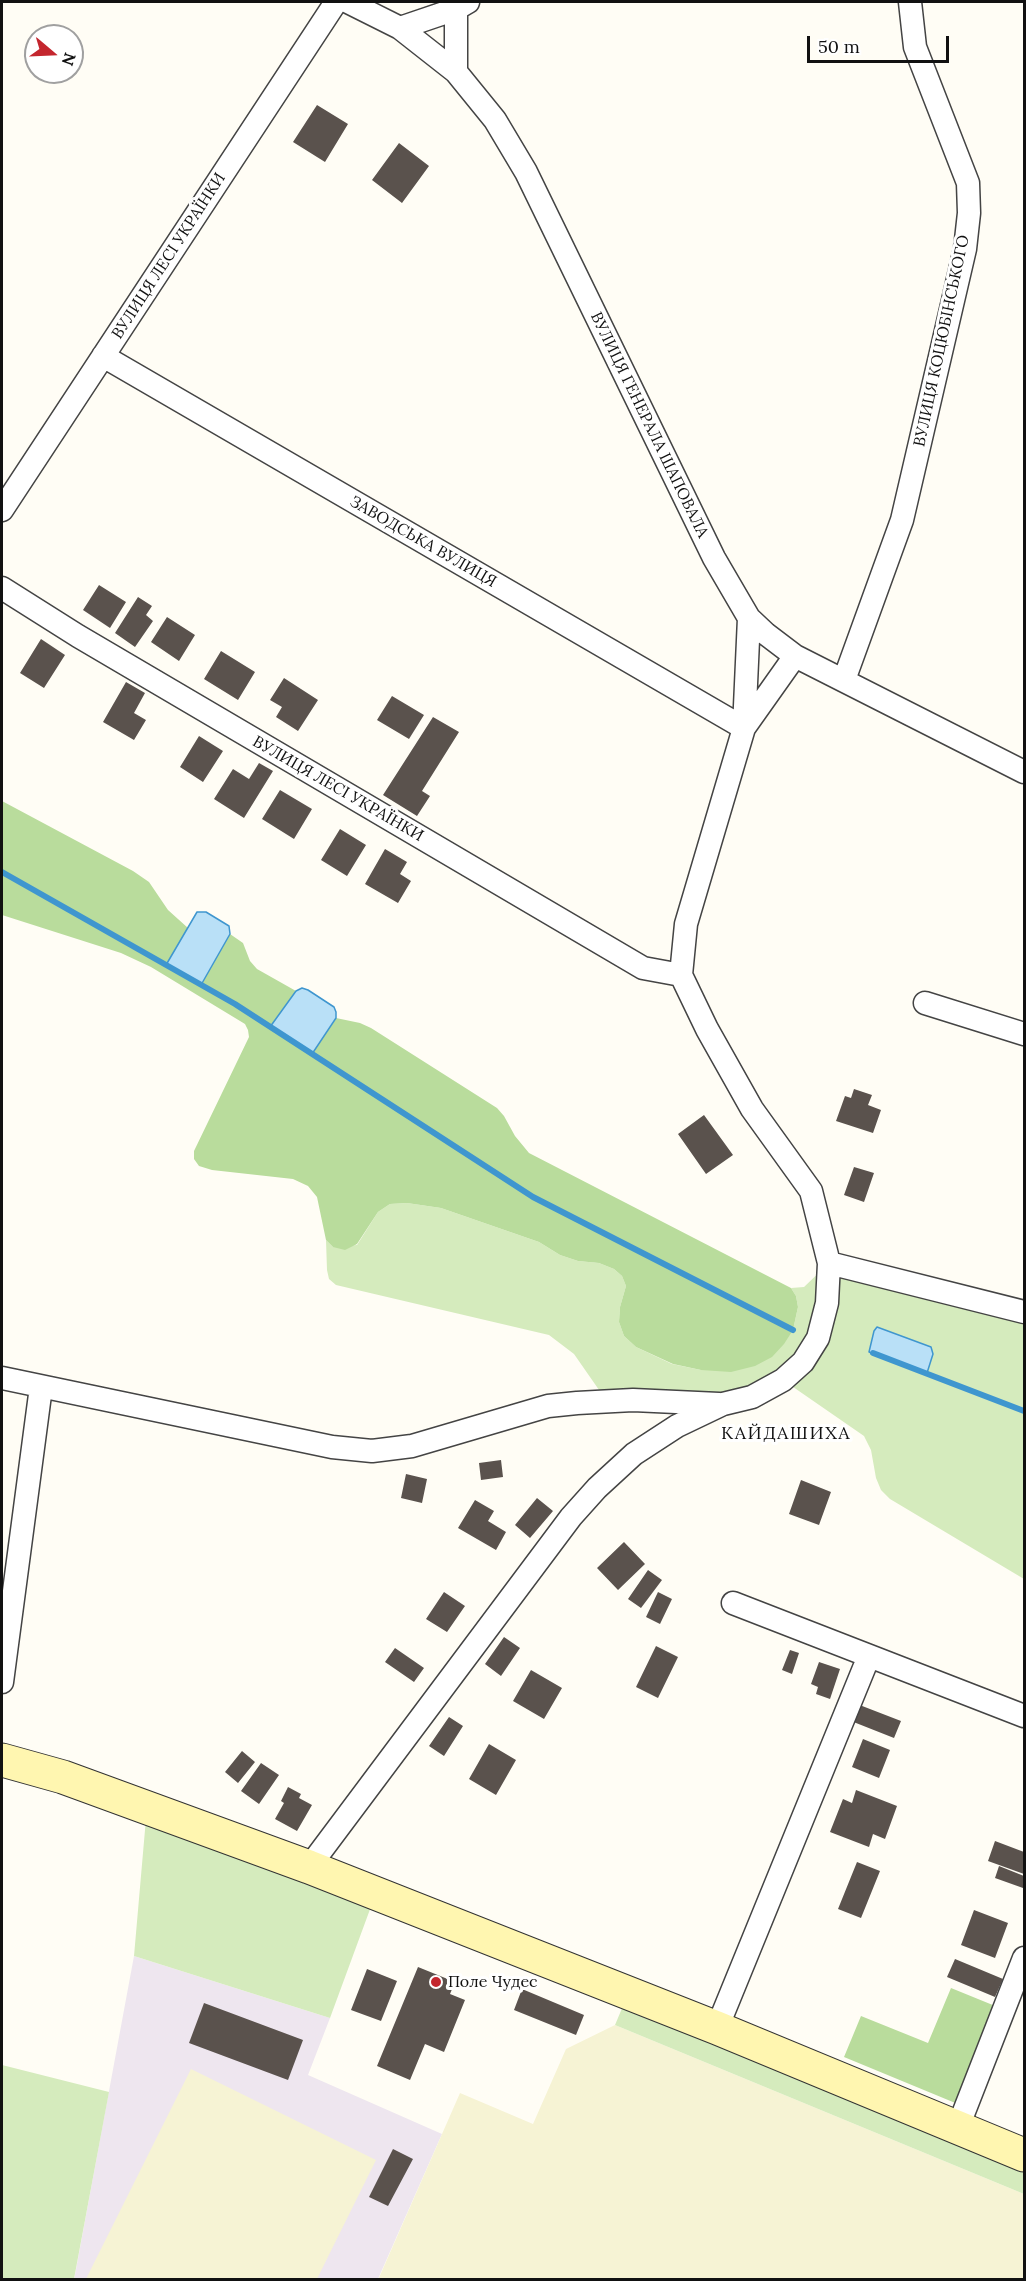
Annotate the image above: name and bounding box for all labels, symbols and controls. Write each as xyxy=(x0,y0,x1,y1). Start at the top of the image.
north arrow xyxy=(24,24,84,84)
scale bar xyxy=(810,24,952,62)
text: 50 m xyxy=(818,35,860,58)
text: N xyxy=(58,50,81,68)
street label: ВУЛИЦЯ ЛЕСІ УКРАЇНКИ xyxy=(108,169,230,343)
street label: ВУЛИЦЯ КОЦЮБІНСЬКОГО xyxy=(910,233,974,449)
street label: ВУЛИЦЯ ГЕНЕРАЛА ШАПОВАЛА xyxy=(586,309,712,541)
street label: ЗАВОДСЬКА ВУЛИЦЯ xyxy=(346,492,500,592)
street label: ВУЛИЦЯ ЛЕСІ УКРАЇНКИ xyxy=(249,732,427,846)
district label: КАЙДАШИХА xyxy=(721,1423,851,1445)
place label: Поле Чудес xyxy=(448,1972,538,1992)
marker: Поле Чудес xyxy=(429,1975,443,1989)

